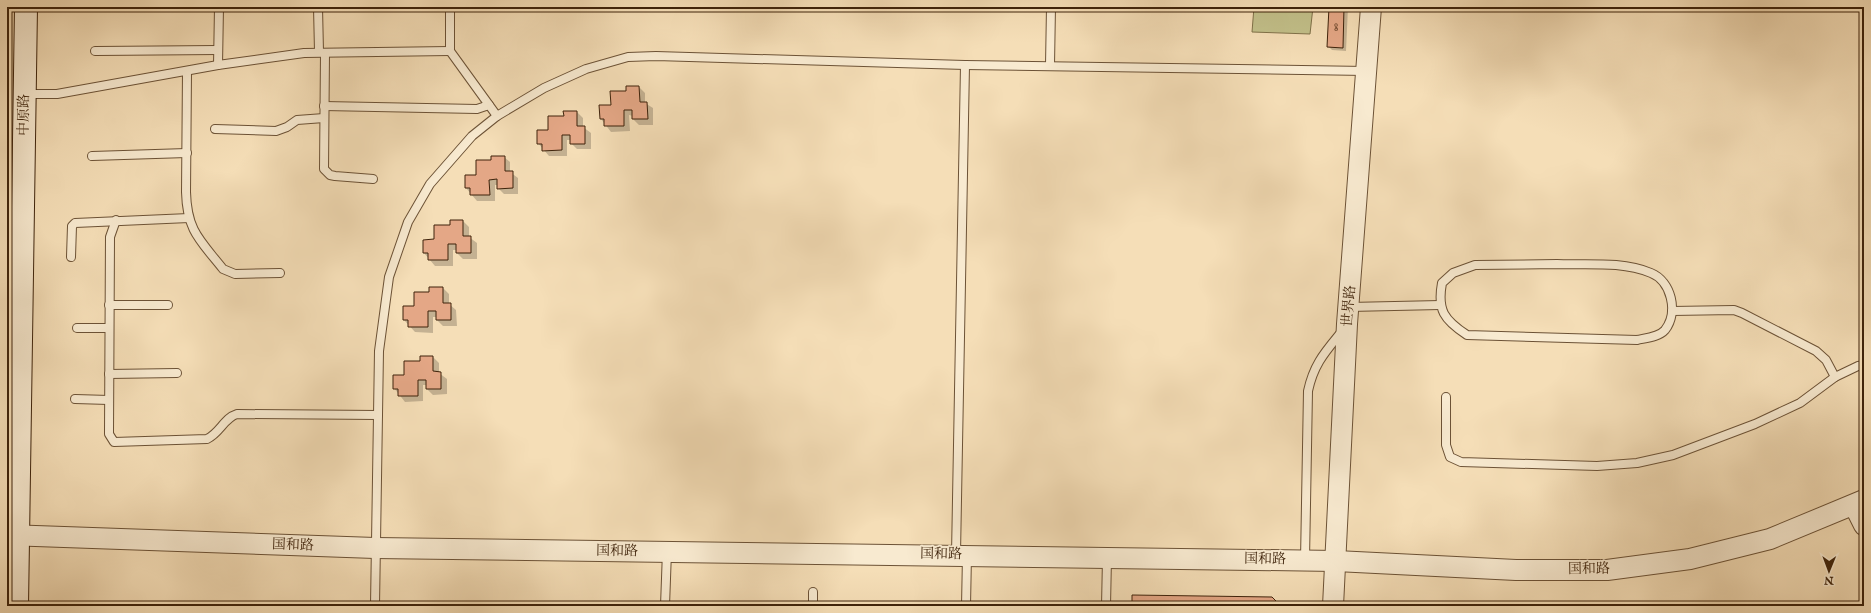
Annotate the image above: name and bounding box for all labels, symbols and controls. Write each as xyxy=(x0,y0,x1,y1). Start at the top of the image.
house number: 8 xyxy=(1334,20,1339,35)
street label: 中原路 xyxy=(15,94,33,136)
street label: 世界路 xyxy=(1338,284,1360,328)
street label: 国和路 xyxy=(272,535,314,555)
street label: 国和路 xyxy=(596,542,638,560)
street label: 国和路 xyxy=(920,545,962,563)
street label: 国和路 xyxy=(1244,550,1286,568)
north arrow xyxy=(1809,551,1849,591)
street label: 国和路 xyxy=(1568,560,1610,578)
text: N xyxy=(1823,573,1835,587)

